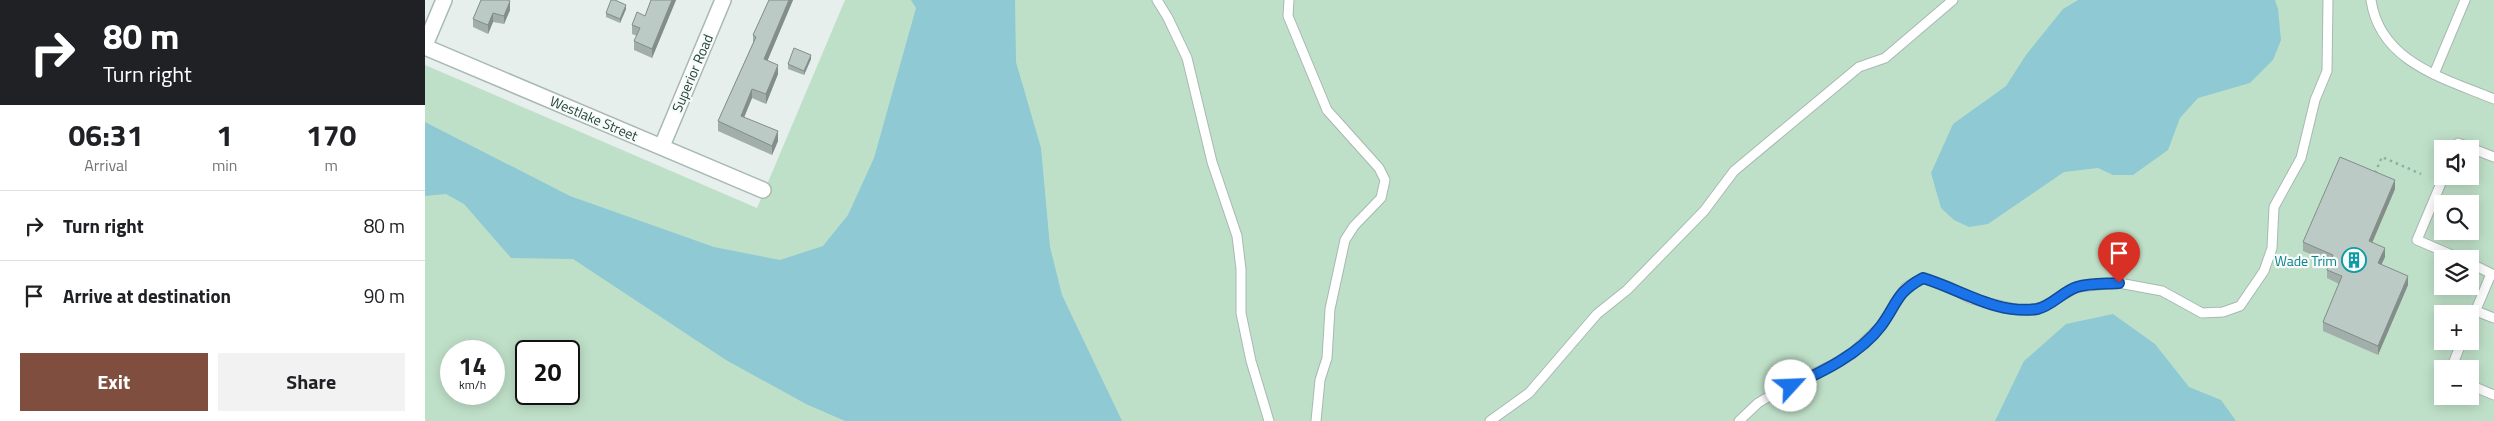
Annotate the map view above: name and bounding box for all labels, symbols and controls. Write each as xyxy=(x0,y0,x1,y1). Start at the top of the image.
text: 80 m xyxy=(103,9,179,63)
icon: right xyxy=(20,20,85,85)
street label: Superior Road xyxy=(666,31,718,115)
text: Turn right xyxy=(103,57,192,91)
street label: Westlake Street xyxy=(547,90,641,146)
text: 06:31 xyxy=(69,112,143,158)
text: 1 xyxy=(216,112,233,158)
text: 170 xyxy=(306,112,356,158)
map controls xyxy=(2434,140,2479,405)
button: sound xyxy=(2434,140,2479,185)
text: Arrival xyxy=(84,153,128,177)
text: min xyxy=(212,153,237,177)
text: m xyxy=(325,153,338,177)
button: search xyxy=(2434,195,2479,240)
text: Turn right xyxy=(63,211,144,240)
text: 80 m xyxy=(364,211,405,240)
icon: right xyxy=(20,212,48,240)
pin xyxy=(2098,232,2140,283)
icon: arrive xyxy=(2105,239,2133,267)
building icon: Wade Trim xyxy=(2341,247,2367,273)
place label: Wade Trim xyxy=(2274,250,2337,271)
button: layers xyxy=(2434,250,2479,295)
text: Arrive at destination xyxy=(63,281,231,310)
text: 90 m xyxy=(364,281,405,310)
icon: arrive xyxy=(20,282,48,310)
button: + xyxy=(2434,305,2479,350)
speed limit sign: 20 xyxy=(515,340,580,405)
text: 14 xyxy=(458,347,487,385)
button: Exit xyxy=(20,353,208,411)
button: Share xyxy=(218,353,405,411)
position arrow xyxy=(1764,359,1816,411)
button: − xyxy=(2434,360,2479,405)
text: km/h xyxy=(459,375,486,394)

